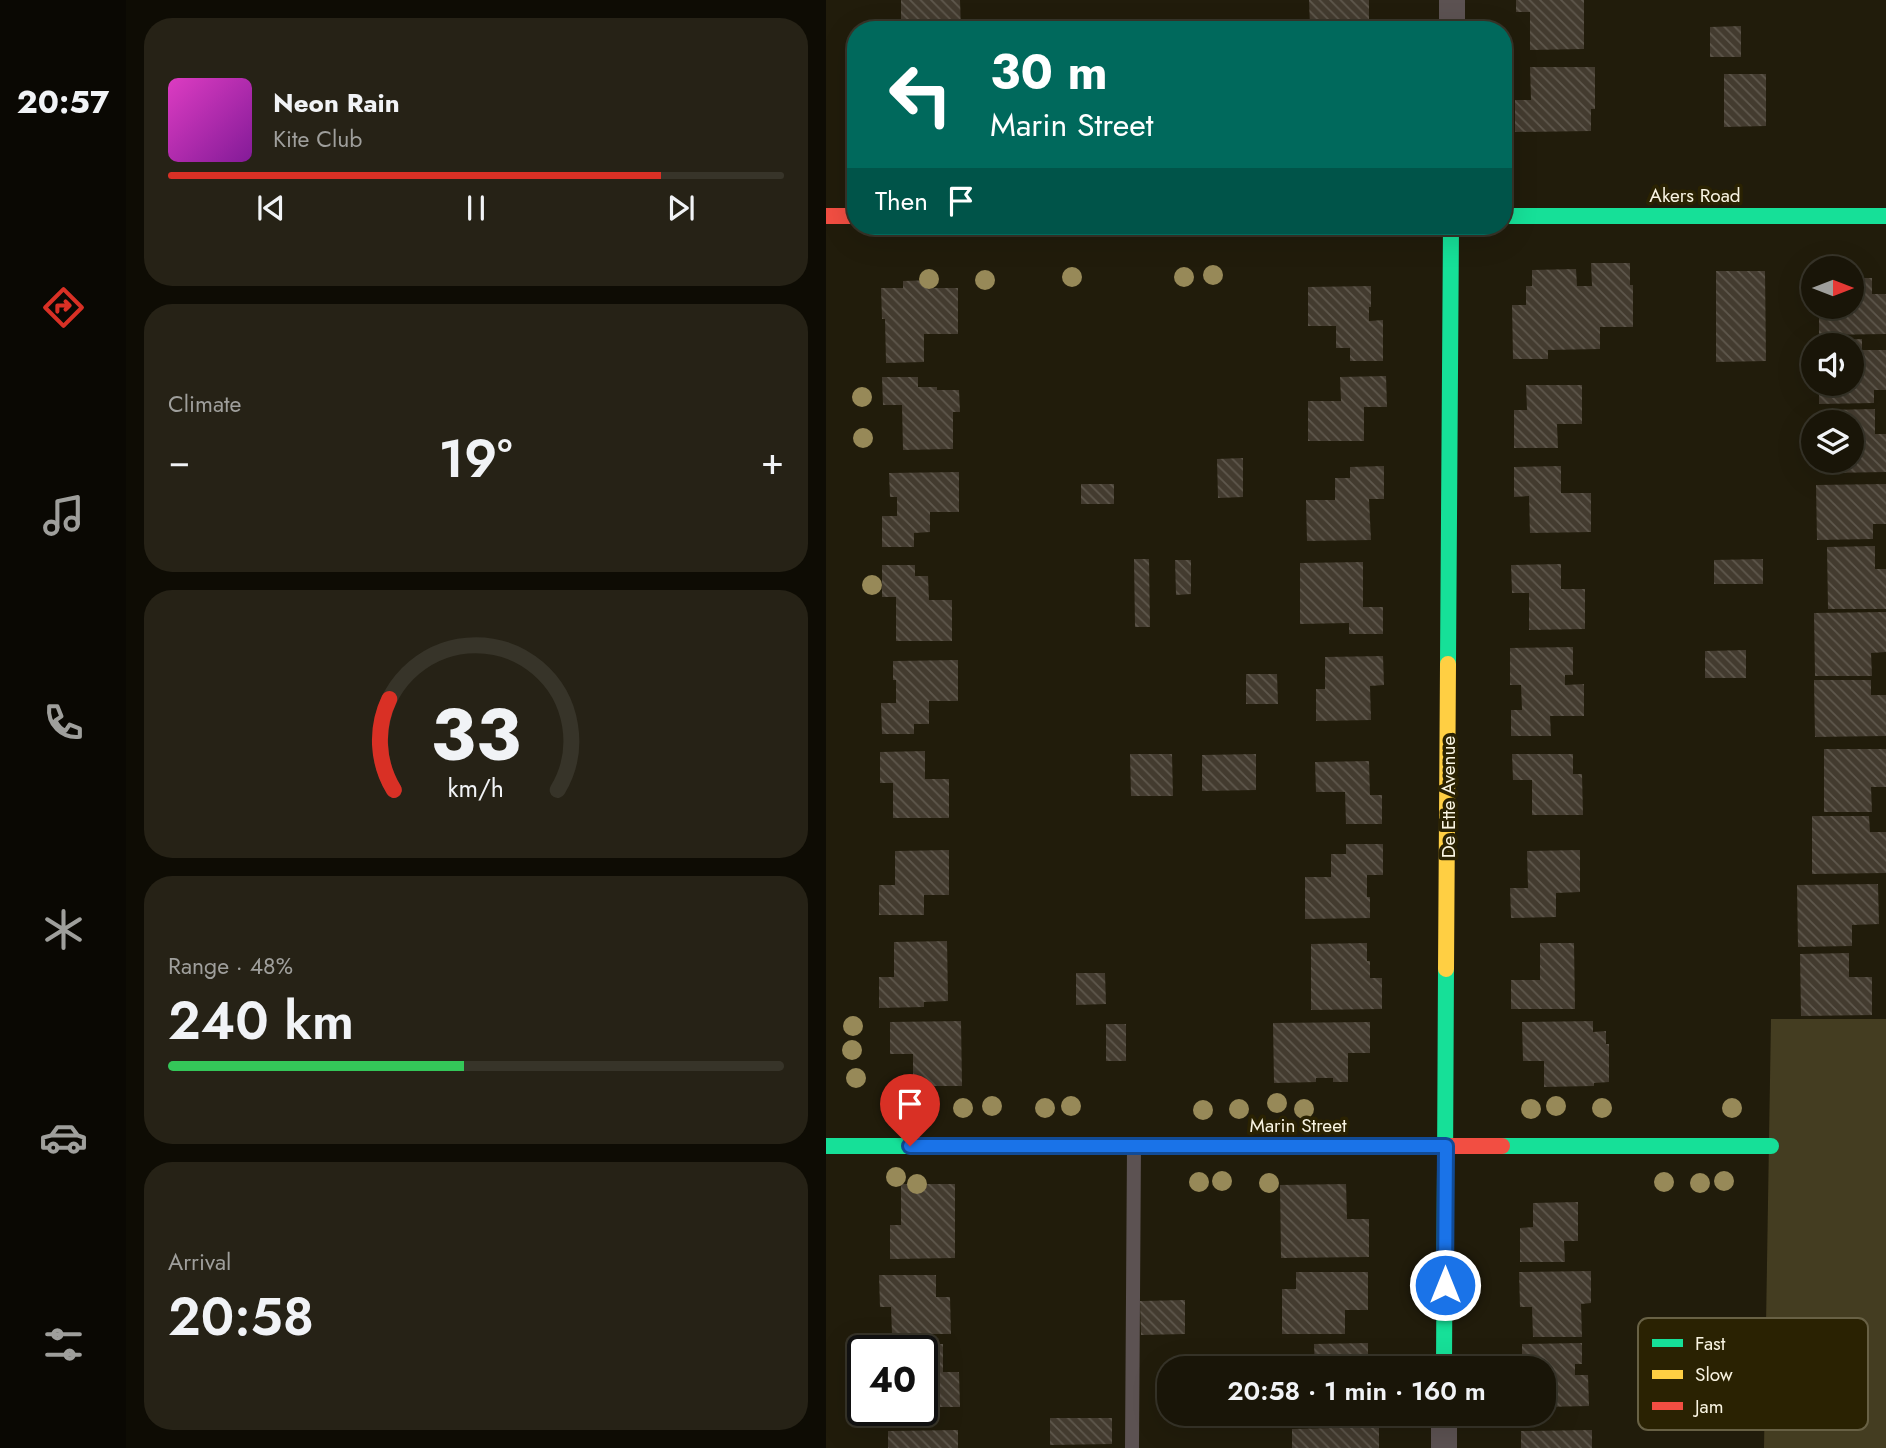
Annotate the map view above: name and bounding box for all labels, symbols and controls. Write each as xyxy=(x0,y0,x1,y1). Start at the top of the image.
text: 30 m xyxy=(990,37,1108,107)
icon: left xyxy=(875,49,966,140)
text: 20:57 xyxy=(17,79,109,125)
text: Neon Rain xyxy=(273,84,400,122)
text: Marin Street xyxy=(990,102,1153,148)
text: Kite Club xyxy=(273,122,362,156)
text: Then xyxy=(875,182,928,220)
icon: arrive xyxy=(942,182,980,220)
street label: Akers Road xyxy=(1649,182,1741,209)
icon: previous xyxy=(252,189,290,227)
icon: pause xyxy=(457,189,495,227)
icon: next xyxy=(662,189,700,227)
north arrow xyxy=(1801,256,1864,318)
map controls xyxy=(1801,256,1864,473)
icon: directions xyxy=(39,283,88,332)
button: sound xyxy=(1801,333,1864,396)
text: Climate xyxy=(168,387,241,421)
button: layers xyxy=(1801,410,1864,473)
text: 19° xyxy=(439,421,513,497)
text: − xyxy=(168,433,190,488)
text: + xyxy=(761,433,784,488)
icon: music xyxy=(39,491,88,540)
text: 33 xyxy=(431,682,521,787)
icon: phone xyxy=(39,698,88,747)
street label: De Ette Avenue xyxy=(1435,735,1462,858)
text: km/h xyxy=(448,770,504,806)
icon: climate xyxy=(39,905,88,954)
text: Range · 48% xyxy=(168,949,293,983)
text: 240 km xyxy=(168,983,354,1059)
pin xyxy=(880,1074,940,1146)
icon: arrive xyxy=(891,1085,929,1123)
street label: Marin Street xyxy=(1250,1112,1347,1139)
icon: car xyxy=(39,1113,88,1162)
text: Arrival xyxy=(168,1245,231,1279)
position arrow xyxy=(1408,1248,1482,1322)
text: 20:58 xyxy=(168,1279,314,1355)
legend xyxy=(1638,1318,1868,1430)
icon: filters xyxy=(39,1320,88,1369)
text: Fast xyxy=(1695,1330,1726,1357)
speed limit sign: 40 xyxy=(847,1335,938,1426)
text: Slow xyxy=(1695,1361,1733,1388)
text: 20:58 · 1 min · 160 m xyxy=(1227,1372,1486,1410)
text: Jam xyxy=(1692,1393,1724,1420)

